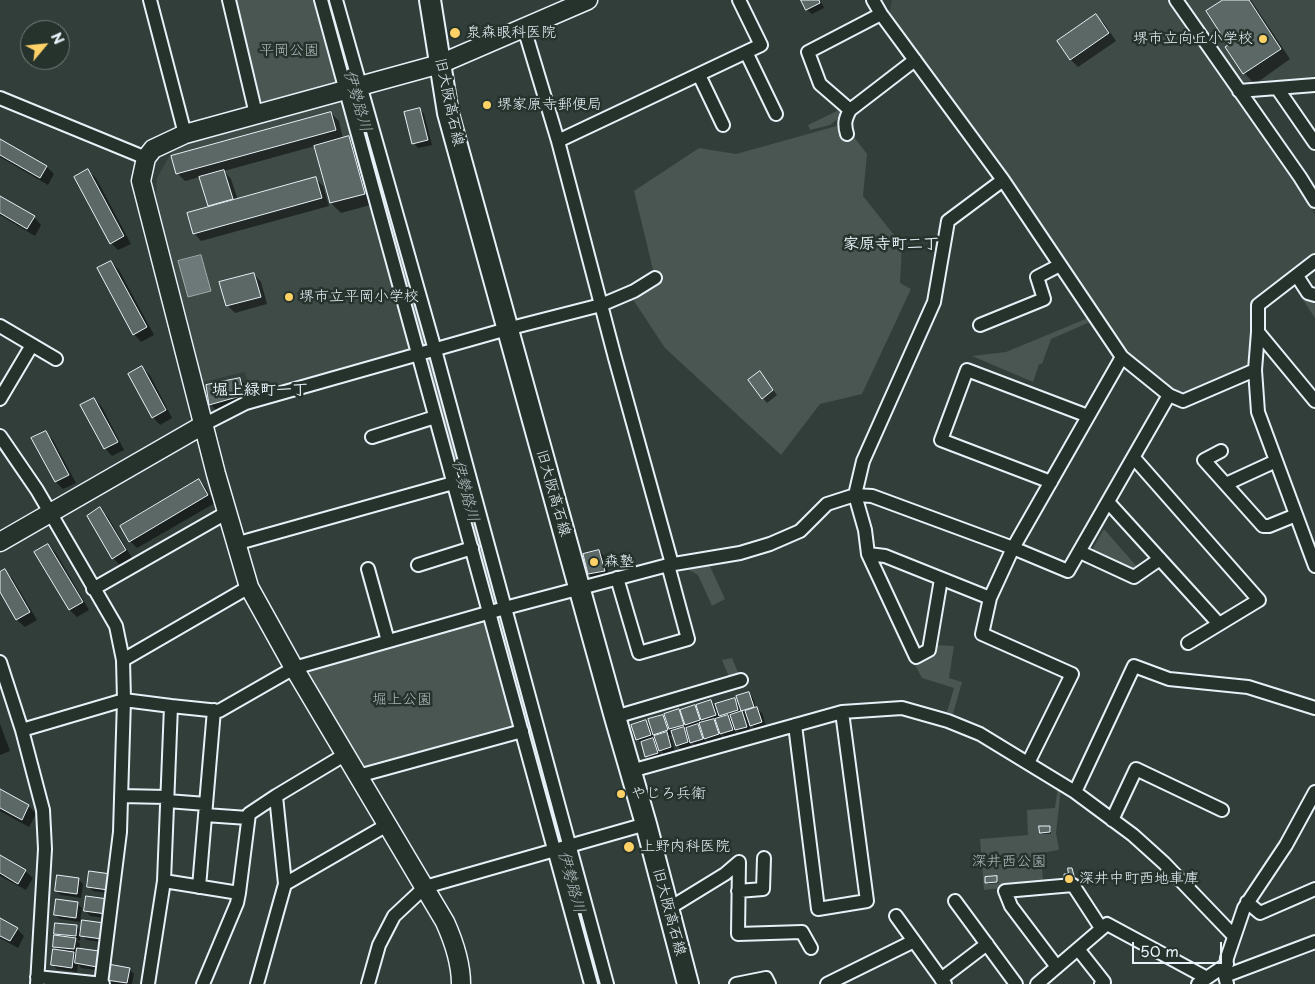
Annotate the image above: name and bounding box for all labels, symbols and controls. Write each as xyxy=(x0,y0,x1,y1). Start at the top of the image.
north arrow xyxy=(20,20,70,70)
place label: 泉森眼科医院 xyxy=(466,24,556,42)
marker: 泉森眼科医院 xyxy=(448,26,462,40)
text: N xyxy=(46,28,70,48)
place label: 堺市立向丘小学校 xyxy=(1133,30,1253,48)
marker: 堺市立向丘小学校 xyxy=(1257,33,1269,45)
park label: 平岡公園 xyxy=(259,42,319,60)
street label: 旧大阪高石線 xyxy=(431,56,467,148)
water label: 伊勢路川 xyxy=(339,68,375,134)
place label: 堺家原寺郵便局 xyxy=(497,96,602,114)
marker: 堺家原寺郵便局 xyxy=(481,99,493,111)
district label: 家原寺町二丁 xyxy=(843,235,939,255)
place label: 堺市立平岡小学校 xyxy=(299,288,419,306)
marker: 堺市立平岡小学校 xyxy=(283,291,295,303)
district label: 堀上緑町一丁 xyxy=(212,381,308,401)
street label: 旧大阪高石線 xyxy=(532,447,574,539)
water label: 伊勢路川 xyxy=(447,458,483,524)
place label: 森塾 xyxy=(604,553,634,571)
marker: 森塾 xyxy=(588,556,600,568)
park label: 堀上公園 xyxy=(372,691,432,709)
place label: やじろ兵衛 xyxy=(631,785,706,803)
marker: やじろ兵衛 xyxy=(615,788,627,800)
place label: 上野内科医院 xyxy=(640,838,730,856)
marker: 上野内科医院 xyxy=(622,840,636,854)
water label: 伊勢路川 xyxy=(553,849,589,915)
park label: 深井西公園 xyxy=(972,853,1046,871)
street label: 旧大阪高石線 xyxy=(649,866,689,958)
place label: 深井中町西地車庫 xyxy=(1079,870,1199,888)
marker: 深井中町西地車庫 xyxy=(1063,873,1075,885)
scale bar xyxy=(1135,932,1225,964)
text: 50 m xyxy=(1140,939,1179,962)

